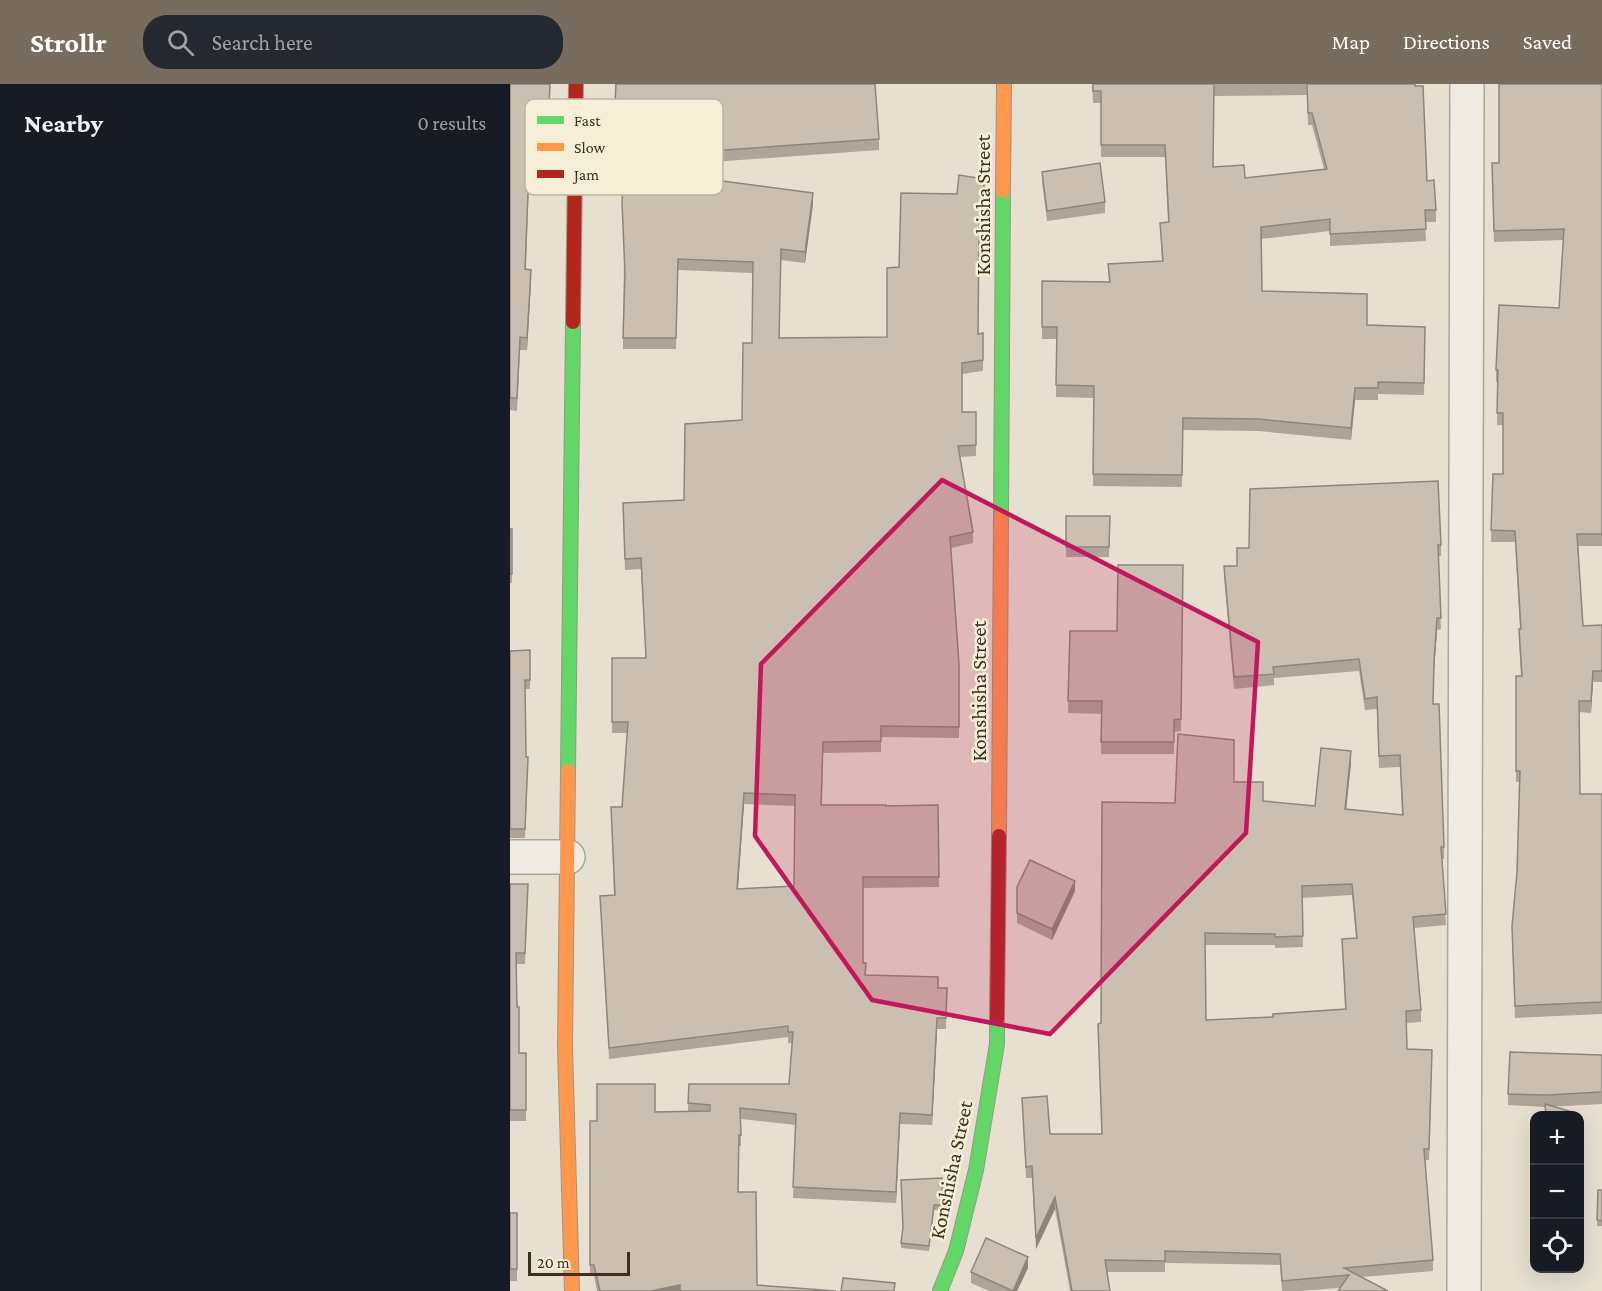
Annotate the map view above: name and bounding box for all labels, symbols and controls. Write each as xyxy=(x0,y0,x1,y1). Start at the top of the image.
search box xyxy=(143,15,563,69)
icon: search xyxy=(164,26,197,59)
text: Strollr xyxy=(30,27,107,58)
text: Search here xyxy=(212,30,313,55)
text: Map xyxy=(1332,30,1370,54)
text: Directions xyxy=(1403,30,1490,54)
text: Saved xyxy=(1523,30,1572,54)
legend xyxy=(525,99,723,195)
text: Nearby xyxy=(24,109,103,138)
text: 0 results xyxy=(417,112,486,134)
text: Fast xyxy=(574,112,601,129)
street label: Konshisha Street xyxy=(971,134,995,275)
text: Slow xyxy=(574,139,606,156)
text: Jam xyxy=(572,166,599,184)
street label: Konshisha Street xyxy=(967,620,991,761)
street label: Konshisha Street xyxy=(925,1098,978,1241)
map controls xyxy=(1530,1111,1584,1273)
button: + xyxy=(1530,1111,1584,1165)
button: − xyxy=(1530,1165,1584,1219)
button: locate xyxy=(1530,1219,1584,1273)
scale bar xyxy=(528,1249,630,1276)
text: 20 m xyxy=(537,1254,570,1271)

